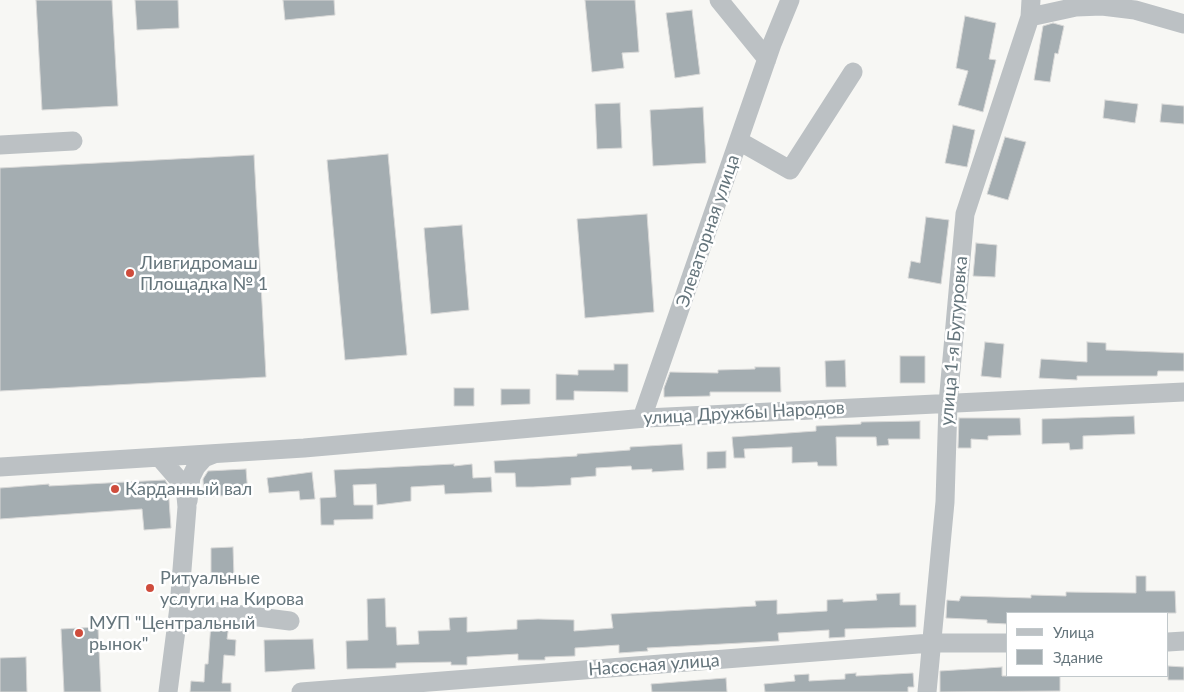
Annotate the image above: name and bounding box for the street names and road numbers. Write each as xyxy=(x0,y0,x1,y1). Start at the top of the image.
street label: Элеваторная улица xyxy=(672,152,744,310)
street label: улица 1-я Бутуровка xyxy=(936,255,972,427)
street label: улица Дружбы Народов xyxy=(643,397,845,429)
street label: Насосная улица xyxy=(588,650,720,680)

